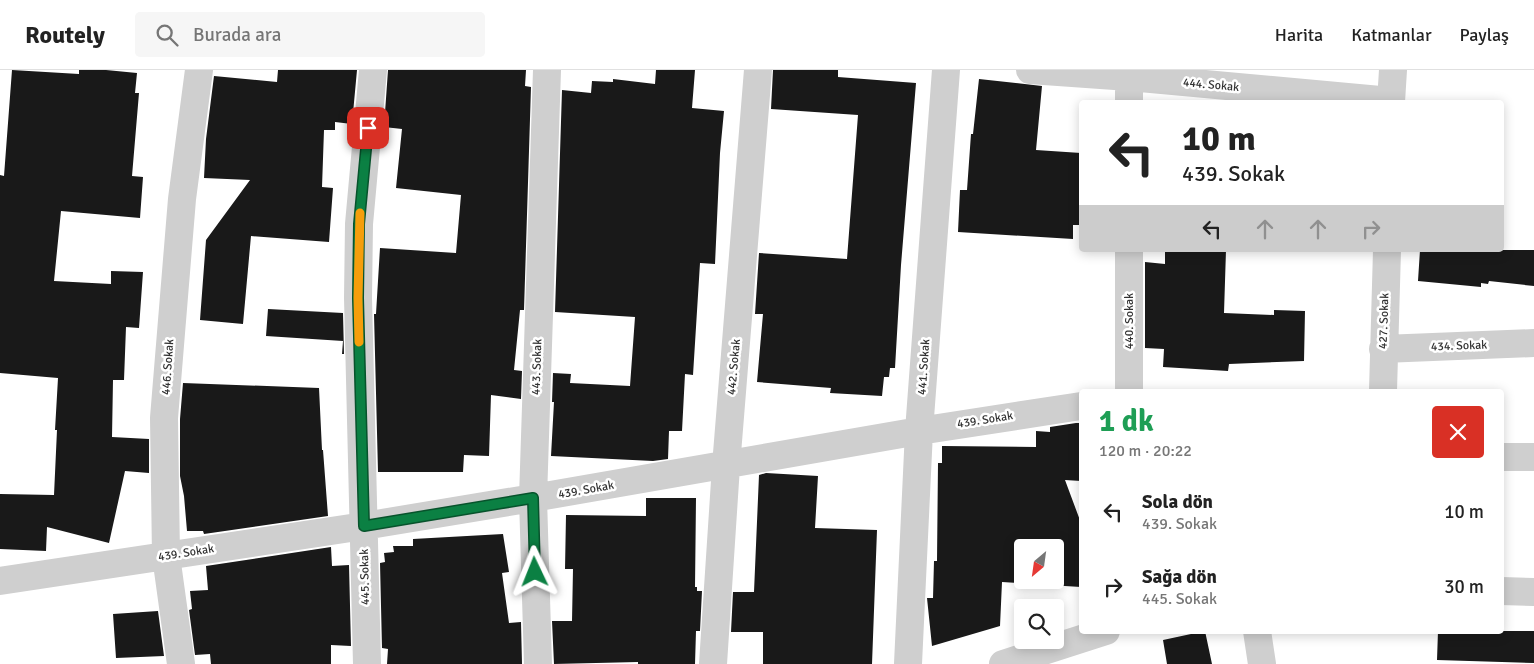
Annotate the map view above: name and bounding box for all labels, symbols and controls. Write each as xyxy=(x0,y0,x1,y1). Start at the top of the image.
search box xyxy=(135,12,485,57)
text: Routely xyxy=(25,20,105,50)
icon: search xyxy=(153,21,181,49)
text: Burada ara xyxy=(193,23,281,47)
text: Harita xyxy=(1275,24,1323,46)
text: Katmanlar xyxy=(1351,24,1432,46)
text: Paylaş xyxy=(1460,24,1509,46)
street label: 444. Sokak xyxy=(1182,75,1240,95)
pin xyxy=(347,107,389,149)
icon: arrive xyxy=(354,114,382,142)
text: 10 m xyxy=(1182,117,1256,160)
icon: left xyxy=(1099,120,1164,185)
text: 439. Sokak xyxy=(1182,160,1285,187)
icon: left xyxy=(1198,215,1226,243)
icon: ahead xyxy=(1251,215,1279,243)
icon: ahead xyxy=(1304,215,1332,243)
icon: right xyxy=(1357,215,1385,243)
street label: 440. Sokak xyxy=(1122,293,1137,349)
street label: 427. Sokak xyxy=(1376,293,1392,349)
street label: 446. Sokak xyxy=(159,338,177,396)
street label: 442. Sokak xyxy=(724,338,744,396)
street label: 441. Sokak xyxy=(915,338,933,396)
street label: 434. Sokak xyxy=(1431,338,1487,354)
street label: 443. Sokak xyxy=(529,339,545,395)
text: 1 dk xyxy=(1099,403,1154,440)
button: close xyxy=(1432,406,1484,458)
street label: 439. Sokak xyxy=(956,408,1014,432)
text: 120 m · 20:22 xyxy=(1099,441,1192,461)
street label: 439. Sokak xyxy=(557,478,615,502)
text: Sola dön xyxy=(1142,490,1213,514)
icon: left xyxy=(1099,498,1127,526)
text: 10 m xyxy=(1444,500,1484,524)
text: 439. Sokak xyxy=(1142,514,1217,534)
north arrow xyxy=(1014,539,1064,589)
map controls xyxy=(1014,539,1064,649)
street label: 439. Sokak xyxy=(157,541,215,565)
position arrow xyxy=(508,545,560,597)
street label: 445. Sokak xyxy=(357,549,373,605)
text: Sağa dön xyxy=(1142,565,1217,589)
icon: right xyxy=(1099,573,1127,601)
text: 30 m xyxy=(1444,575,1484,599)
text: 445. Sokak xyxy=(1142,589,1217,609)
button: search xyxy=(1014,599,1064,649)

